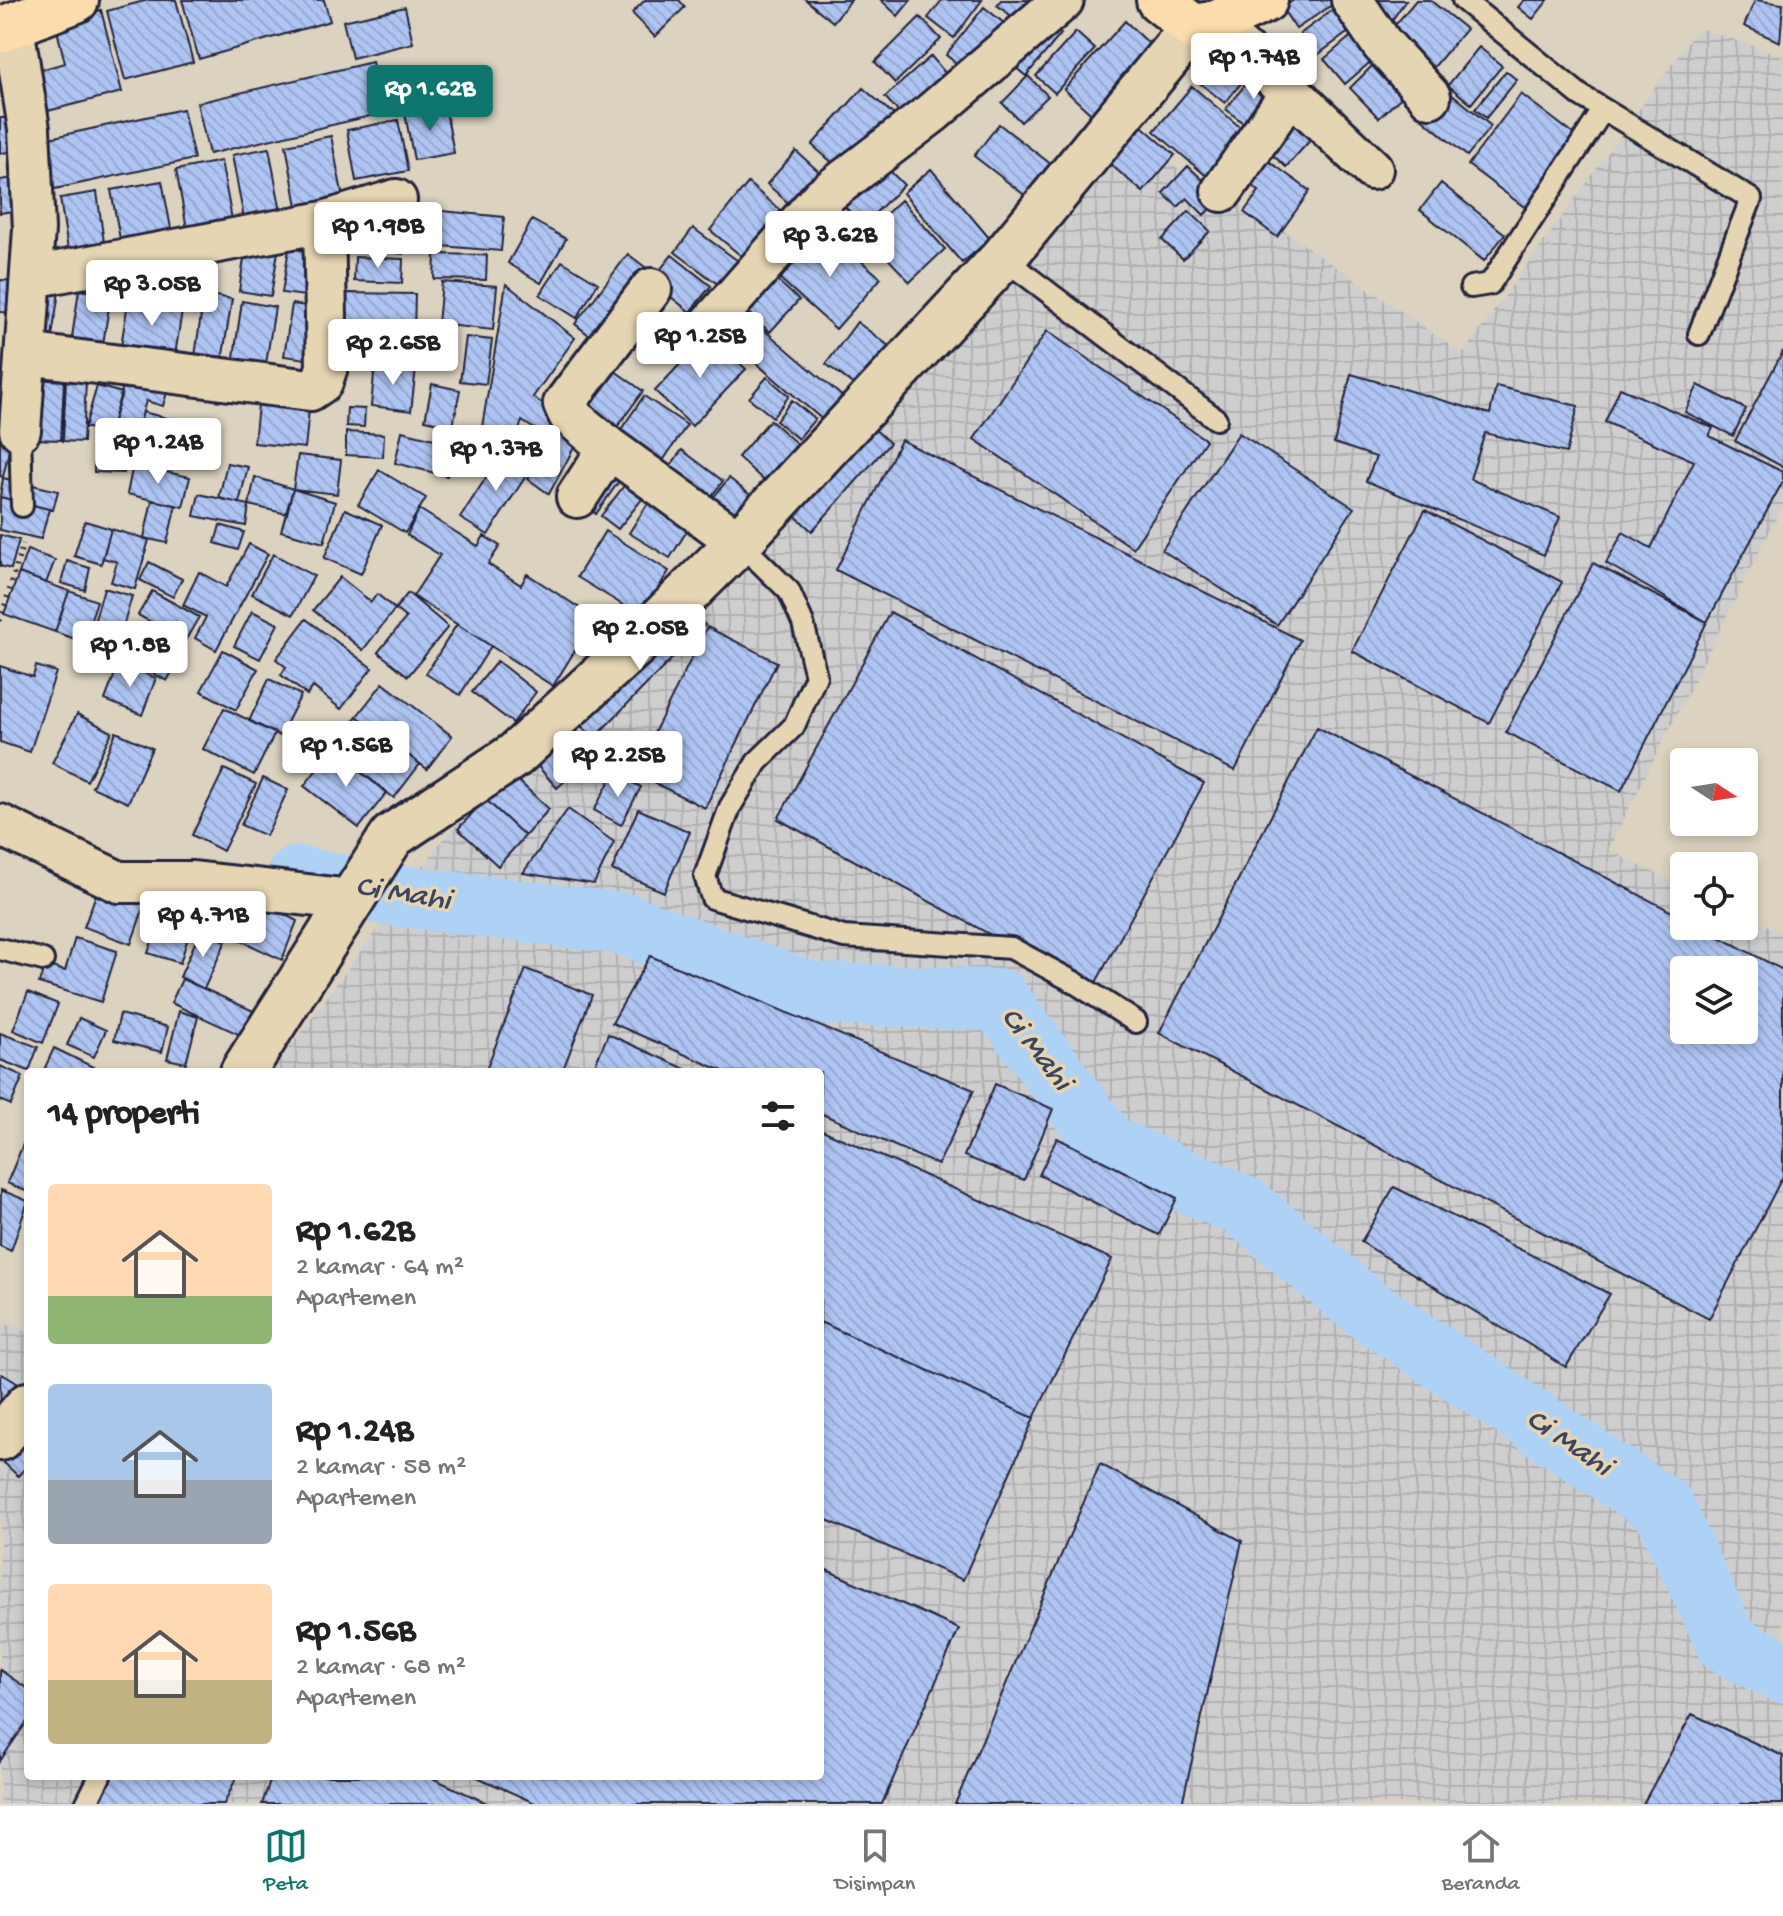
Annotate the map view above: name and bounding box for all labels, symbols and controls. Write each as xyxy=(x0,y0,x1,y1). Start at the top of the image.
pin: Rp 1.74B xyxy=(1171,33,1337,101)
text: Rp 1.74B xyxy=(1209,43,1299,74)
pin: Rp 1.62B xyxy=(347,65,513,133)
text: Rp 1.62B xyxy=(385,75,475,106)
pin: Rp 1.98B xyxy=(295,202,461,270)
pin: Rp 3.62B xyxy=(747,211,913,279)
text: Rp 1.98B xyxy=(332,212,424,243)
text: Rp 3.62B xyxy=(783,221,877,252)
pin: Rp 3.05B xyxy=(69,260,235,328)
text: Rp 3.05B xyxy=(104,270,200,301)
pin: Rp 1.25B xyxy=(617,312,783,380)
pin: Rp 2.65B xyxy=(310,319,476,387)
text: Rp 1.25B xyxy=(655,322,745,353)
text: Rp 2.65B xyxy=(346,329,440,360)
pin: Rp 1.24B xyxy=(75,418,241,486)
pin: Rp 1.37B xyxy=(413,425,579,493)
text: Rp 1.24B xyxy=(113,428,203,459)
text: Rp 1.37B xyxy=(450,435,542,466)
pin: Rp 2.05B xyxy=(557,604,723,672)
text: Rp 2.05B xyxy=(592,614,688,645)
pin: Rp 1.8B xyxy=(56,621,204,689)
text: Rp 1.8B xyxy=(91,631,169,662)
pin: Rp 1.56B xyxy=(263,721,429,789)
text: Rp 1.56B xyxy=(300,731,392,762)
pin: Rp 2.25B xyxy=(535,731,701,799)
text: Rp 2.25B xyxy=(571,741,665,772)
north arrow xyxy=(1670,748,1758,836)
map controls xyxy=(1670,748,1758,1044)
button: locate xyxy=(1670,852,1758,940)
water label: Ci Mahi xyxy=(353,869,456,922)
pin: Rp 4.71B xyxy=(120,891,286,959)
text: Rp 4.71B xyxy=(158,901,248,932)
button: layers xyxy=(1670,956,1758,1044)
water label: Ci Mahi xyxy=(990,1000,1081,1102)
icon: filters xyxy=(756,1094,800,1138)
text: 14 properti xyxy=(48,1096,200,1136)
text: Rp 1.62B xyxy=(296,1213,414,1253)
icon: home xyxy=(112,1216,208,1312)
text: 2 kamar · 64 m² xyxy=(296,1253,464,1284)
text: Apartemen xyxy=(296,1284,416,1315)
water label: Ci Mahi xyxy=(1518,1401,1621,1488)
text: Rp 1.24B xyxy=(296,1413,413,1453)
icon: home xyxy=(112,1416,208,1512)
text: 2 kamar · 58 m² xyxy=(296,1453,466,1484)
text: Apartemen xyxy=(296,1484,416,1515)
text: Rp 1.56B xyxy=(296,1613,416,1653)
icon: home xyxy=(112,1616,208,1712)
text: 2 kamar · 68 m² xyxy=(296,1653,466,1684)
text: Apartemen xyxy=(296,1684,416,1715)
tab: Peta xyxy=(263,1824,308,1898)
tab: Disimpan xyxy=(834,1824,915,1898)
tab: Beranda xyxy=(1442,1824,1520,1898)

